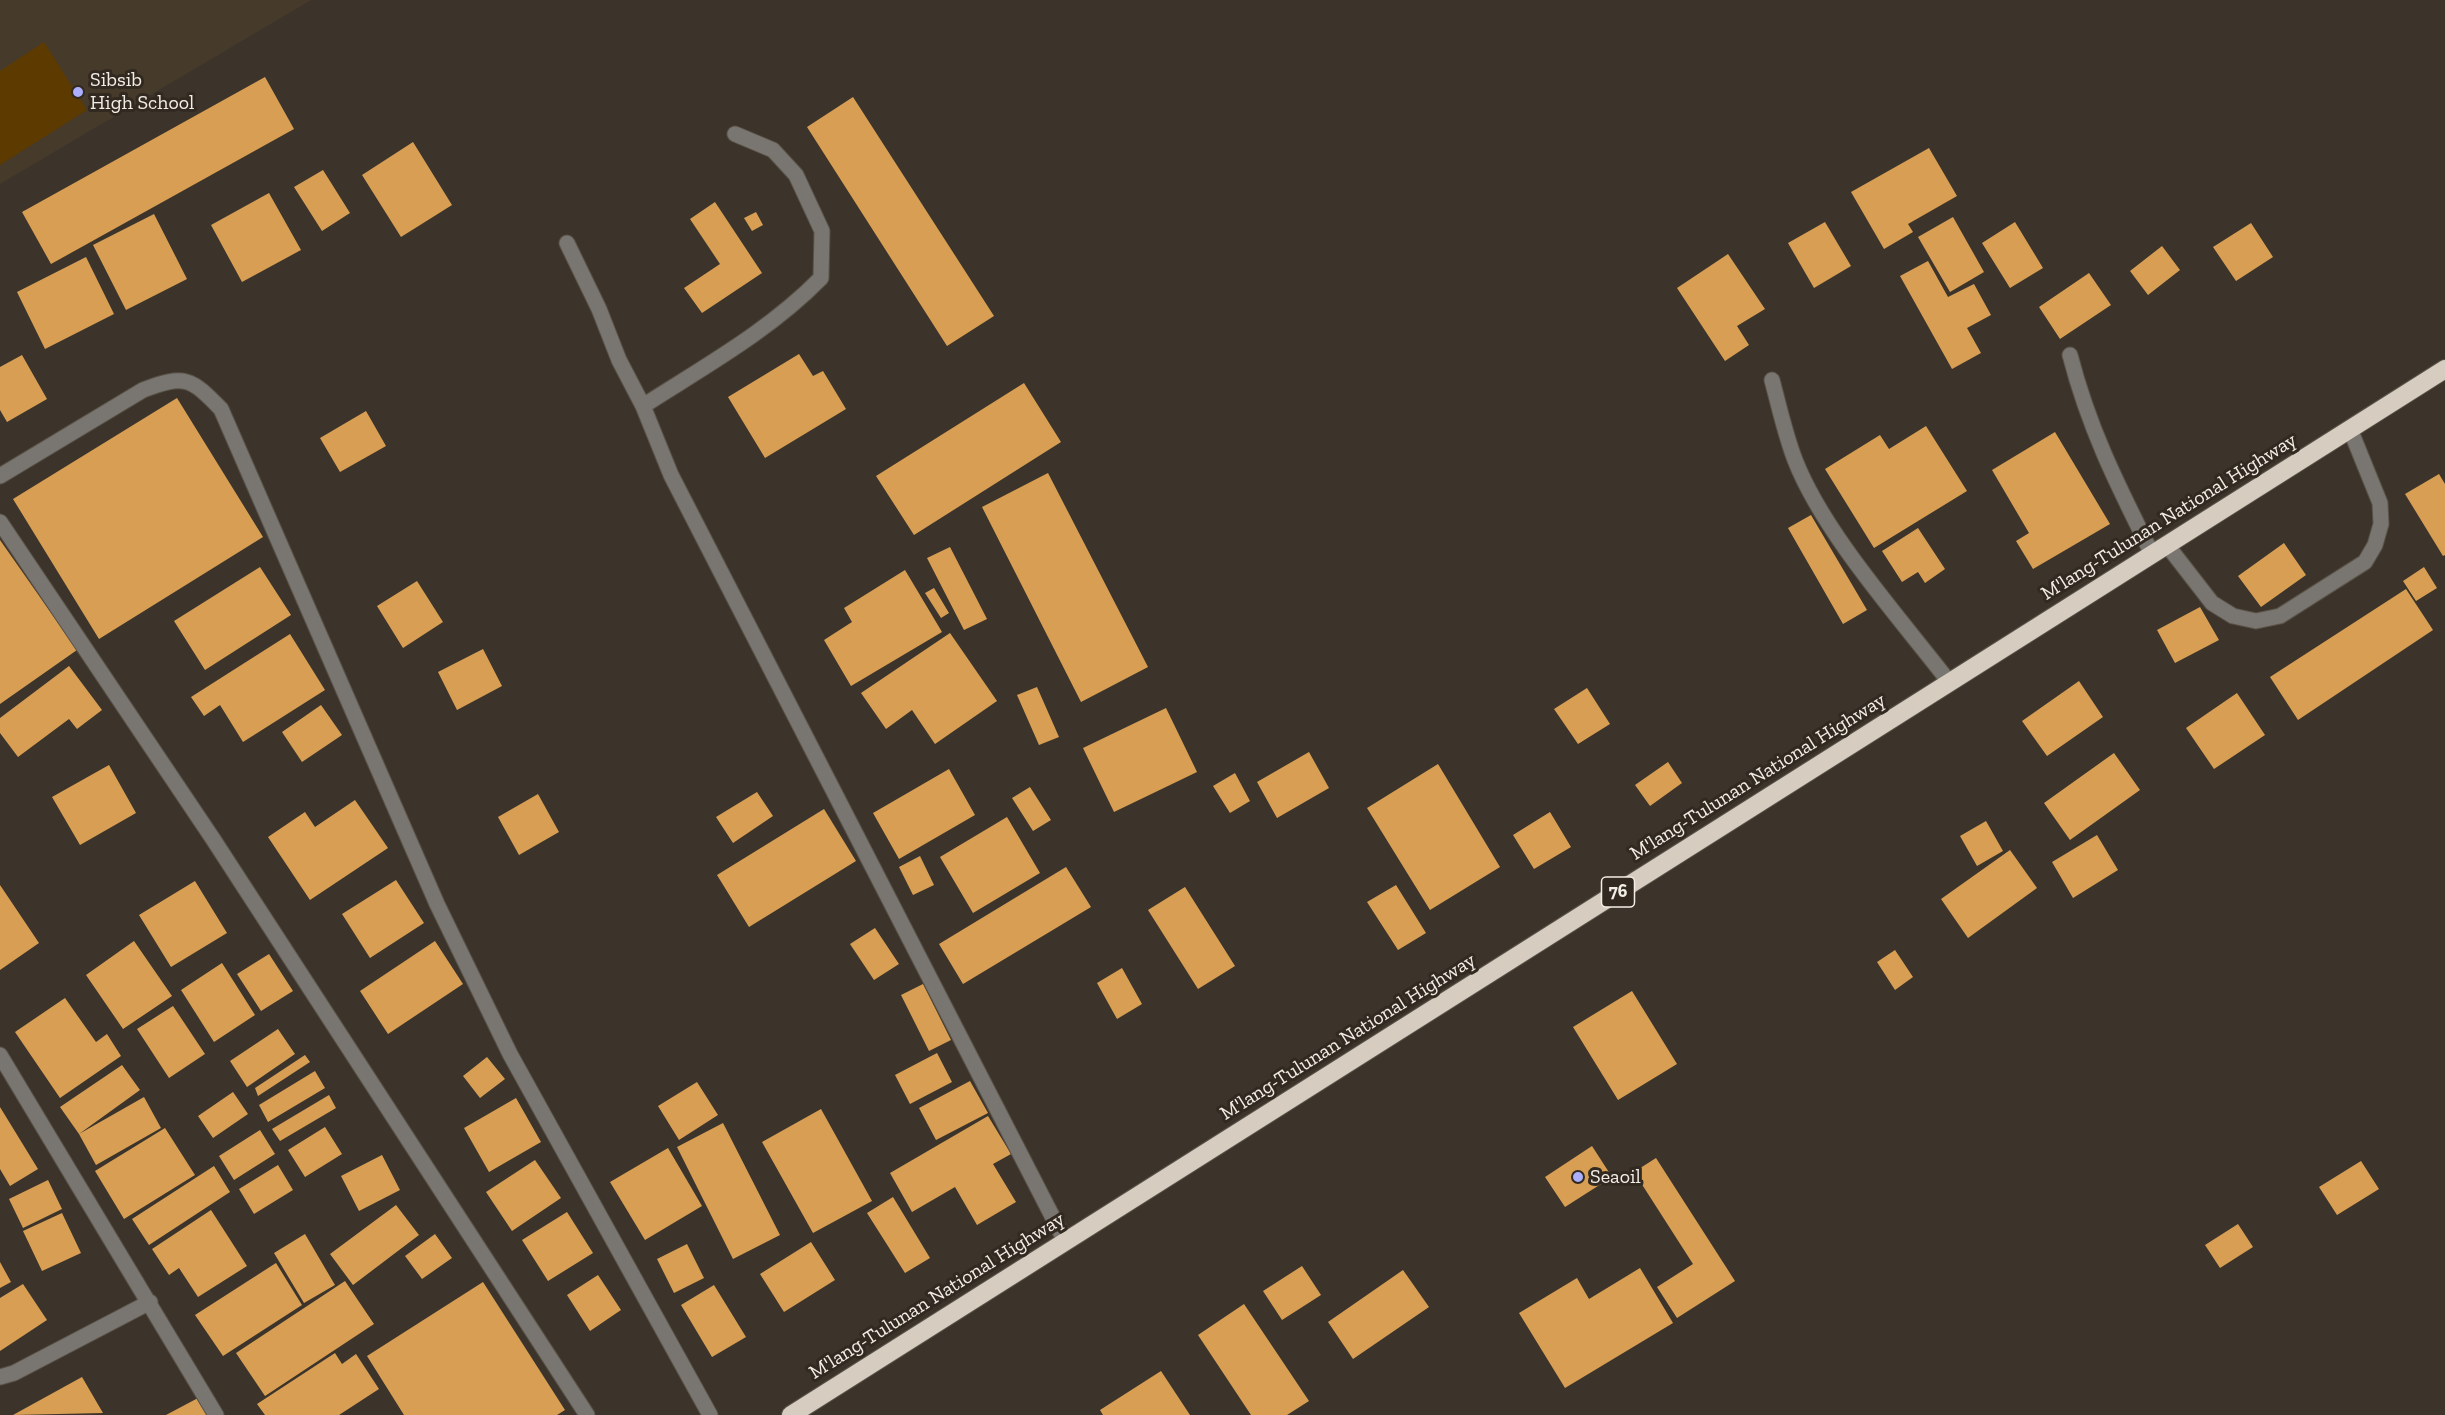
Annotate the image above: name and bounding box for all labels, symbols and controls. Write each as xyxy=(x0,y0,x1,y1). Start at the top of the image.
place label: Sibsib High School xyxy=(90,68,194,115)
marker: Sibsib High School xyxy=(71,85,85,99)
street label: M'lang-Tulunan National Highway xyxy=(2037,428,2301,606)
street label: M'lang-Tulunan National Highway xyxy=(1626,688,1890,866)
road number: 76 xyxy=(1602,877,1634,907)
street label: M'lang-Tulunan National Highway xyxy=(1216,948,1480,1126)
place label: Seaoil xyxy=(1590,1165,1641,1189)
marker: Seaoil xyxy=(1571,1170,1585,1184)
street label: M'lang-Tulunan National Highway xyxy=(805,1207,1069,1385)

